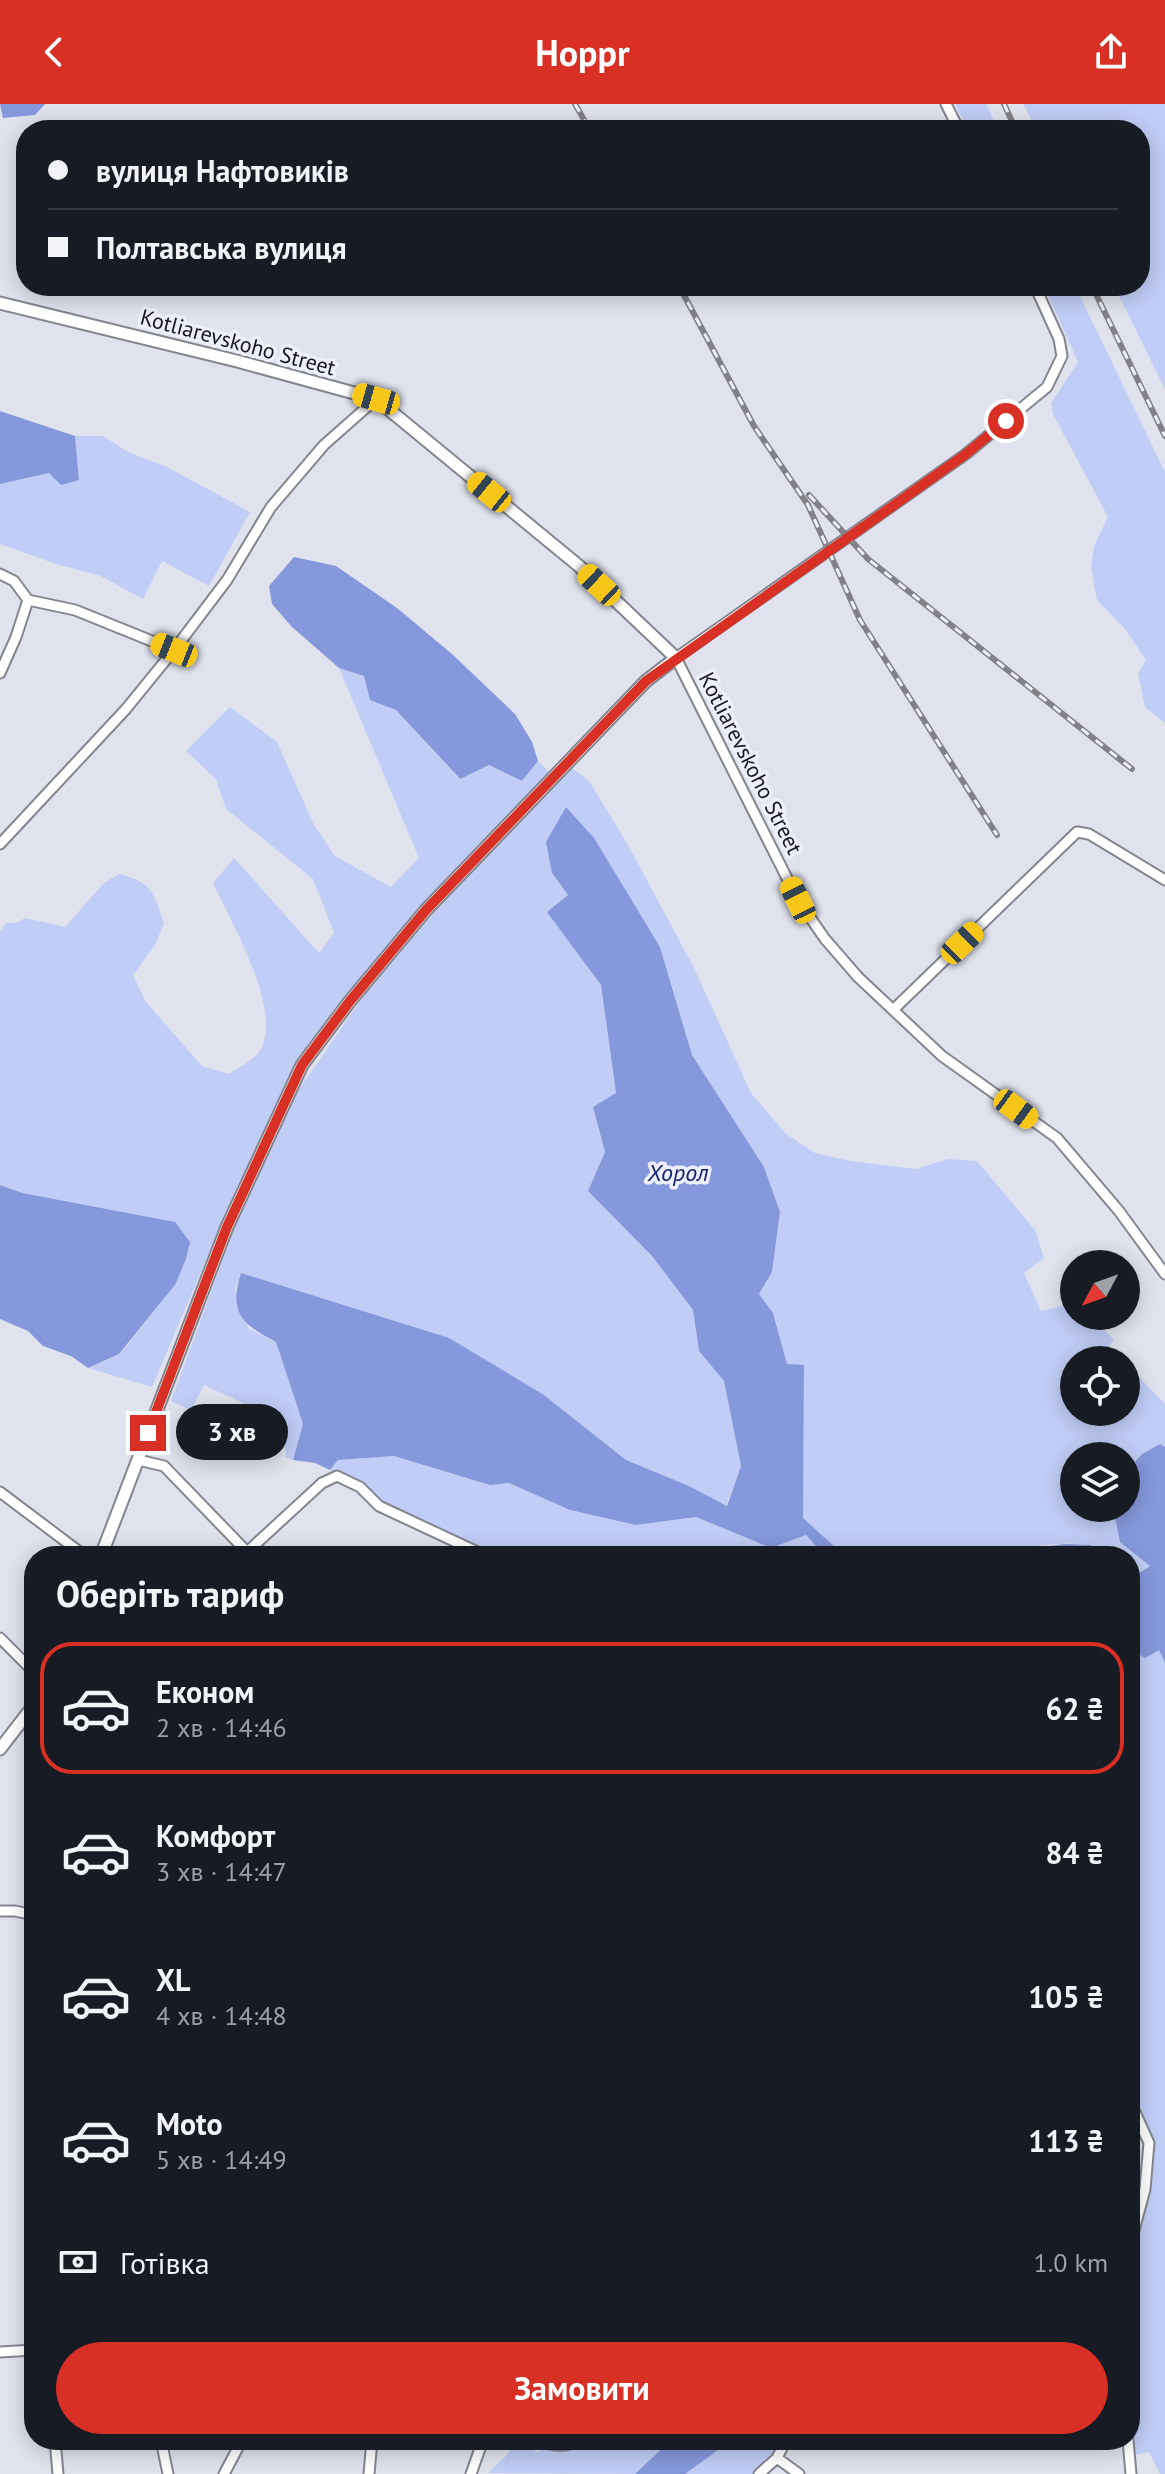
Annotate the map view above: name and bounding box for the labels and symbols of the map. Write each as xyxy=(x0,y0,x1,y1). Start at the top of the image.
street label: Kotliarevskoho Street xyxy=(137,302,339,382)
car xyxy=(350,381,402,417)
route start xyxy=(988,403,1024,439)
car xyxy=(463,468,515,516)
car xyxy=(573,560,625,610)
car xyxy=(147,630,201,670)
street label: Kotliarevskoho Street xyxy=(693,667,809,859)
car xyxy=(777,873,819,927)
car xyxy=(936,918,988,968)
car xyxy=(990,1085,1042,1133)
water label: Хорол xyxy=(647,1157,709,1188)
north arrow xyxy=(1060,1250,1140,1330)
callout: 3 хв xyxy=(176,1405,288,1461)
route end xyxy=(130,1415,166,1451)

